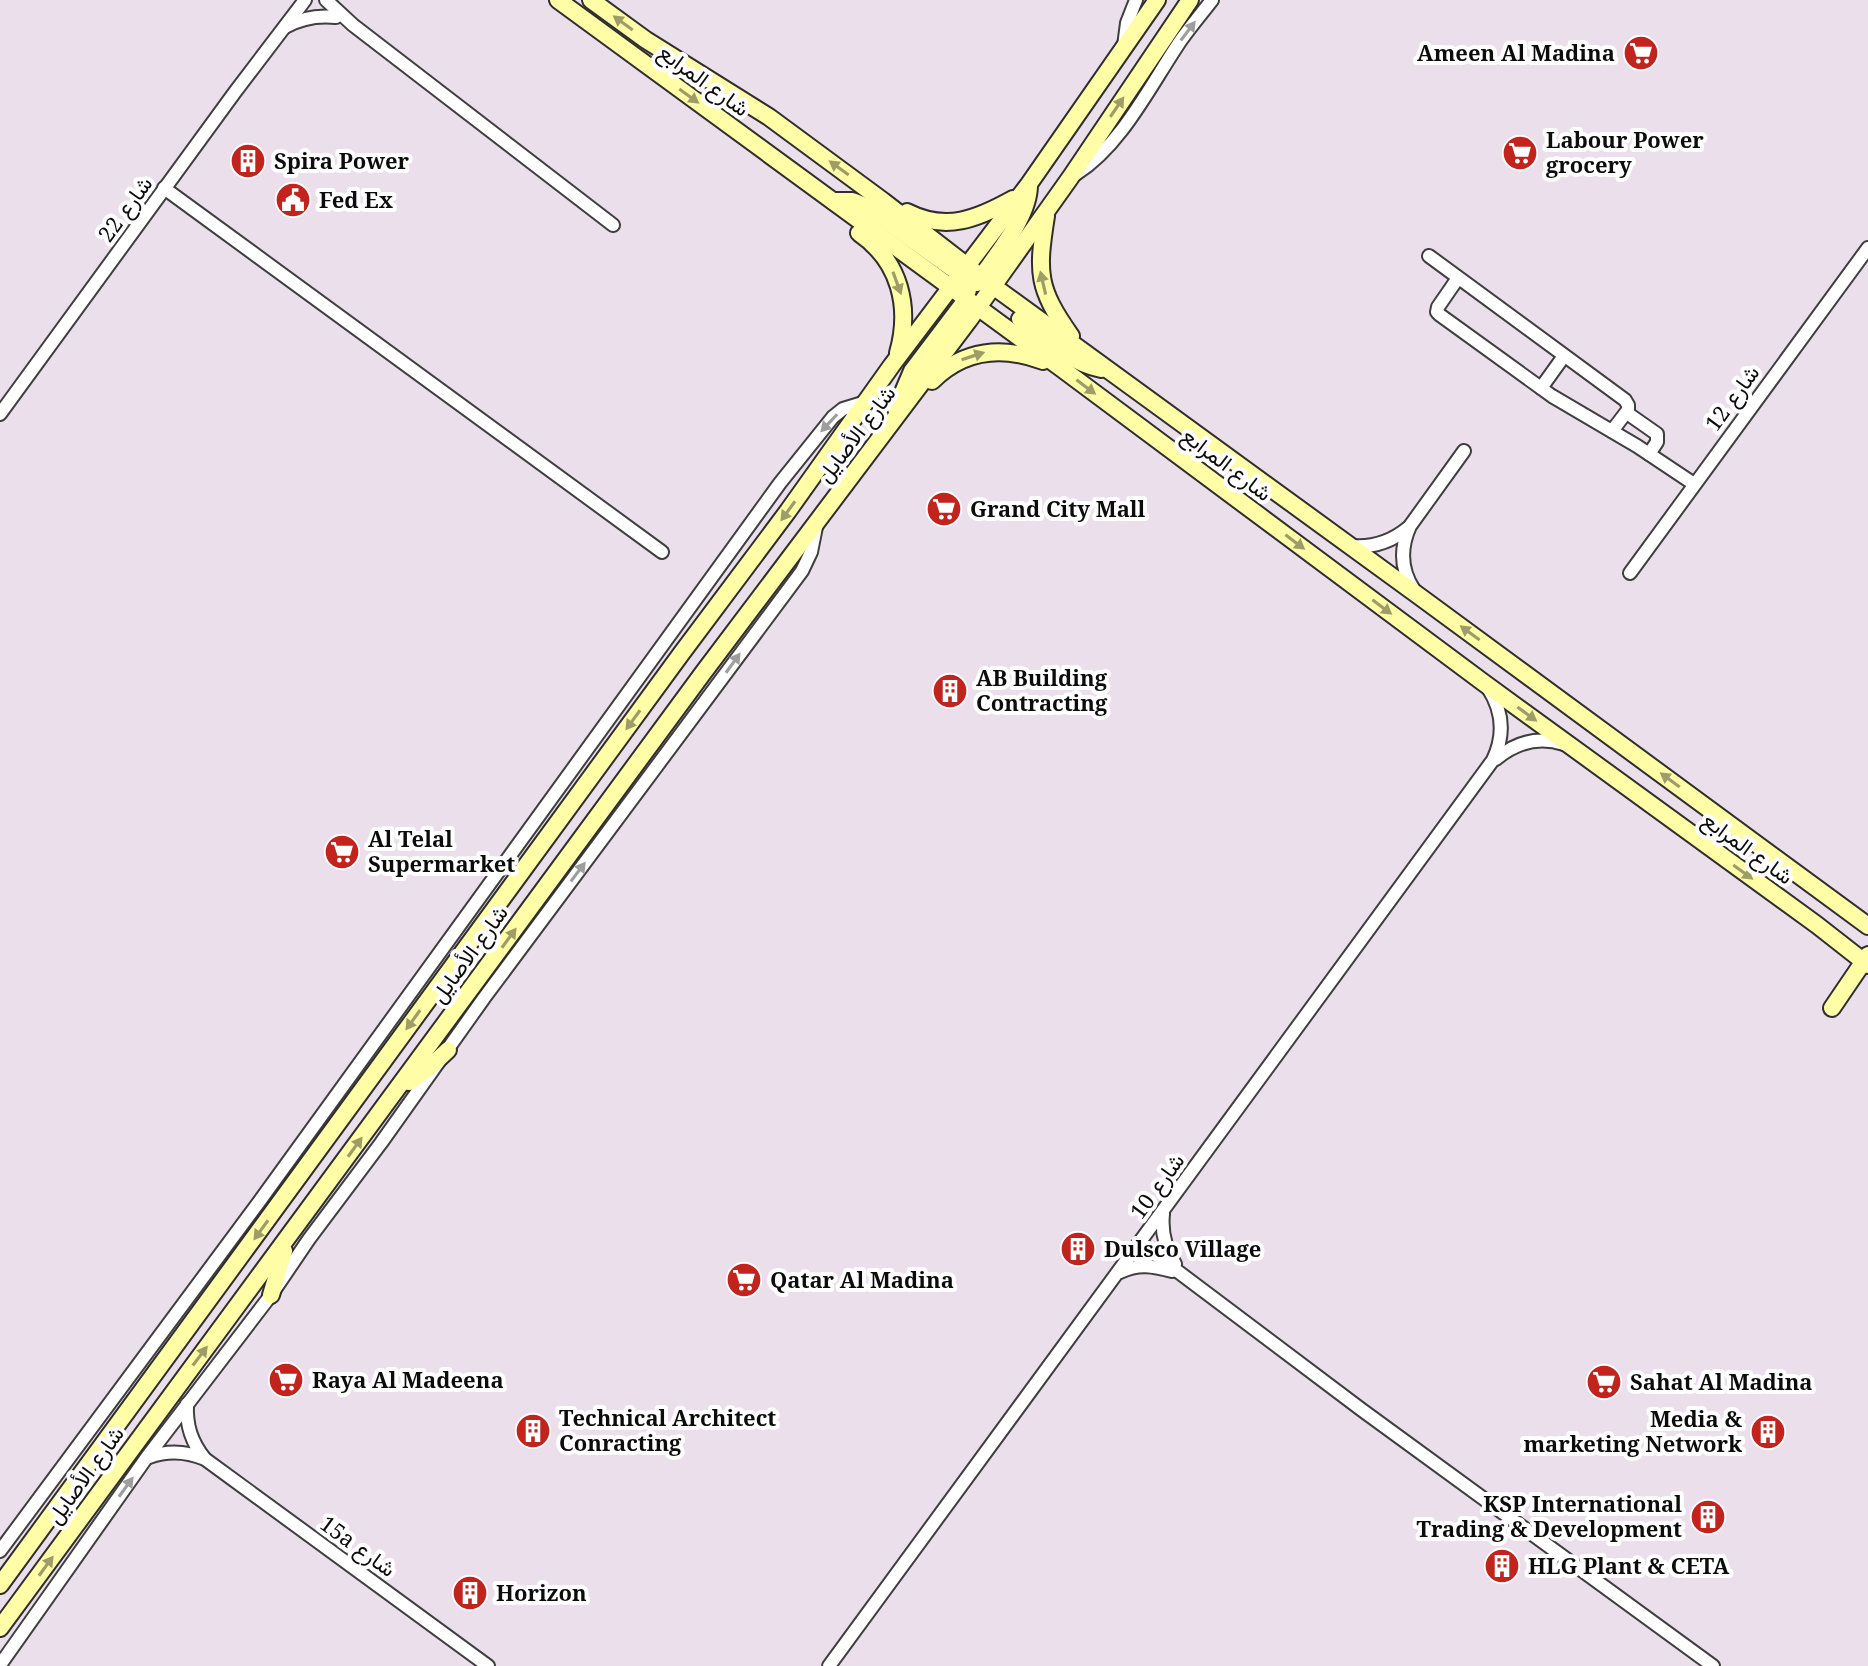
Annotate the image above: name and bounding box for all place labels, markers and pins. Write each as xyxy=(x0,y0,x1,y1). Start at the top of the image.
supermarket icon: Ameen Al Madina xyxy=(1622,34,1660,72)
place label: Ameen Al Madina xyxy=(1417,37,1615,67)
place label: Labour Power grocery xyxy=(1546,124,1704,179)
supermarket icon: Labour Power grocery xyxy=(1501,134,1539,172)
building icon: Spira Power xyxy=(229,142,267,180)
place label: Spira Power xyxy=(274,145,410,175)
public building icon: Fed Ex xyxy=(274,181,312,219)
place label: Fed Ex xyxy=(319,184,394,214)
supermarket icon: Grand City Mall xyxy=(925,490,963,528)
place label: Grand City Mall xyxy=(970,493,1146,523)
place label: AB Building Contracting xyxy=(976,662,1108,717)
building icon: AB Building Contracting xyxy=(931,672,969,710)
place label: Al Telal Supermarket xyxy=(368,823,515,878)
supermarket icon: Al Telal Supermarket xyxy=(323,833,361,871)
building icon: Dulsco Village xyxy=(1059,1230,1097,1268)
place label: Dulsco Village xyxy=(1104,1233,1261,1263)
supermarket icon: Qatar Al Madina xyxy=(725,1261,763,1299)
place label: Qatar Al Madina xyxy=(770,1264,954,1294)
supermarket icon: Raya Al Madeena xyxy=(267,1361,305,1399)
supermarket icon: Sahat Al Madina xyxy=(1585,1363,1623,1401)
place label: Raya Al Madeena xyxy=(312,1364,504,1394)
place label: Sahat Al Madina xyxy=(1630,1366,1813,1396)
place label: Technical Architect Conracting xyxy=(559,1402,776,1457)
place label: Media & marketing Network xyxy=(1523,1403,1742,1458)
building icon: Technical Architect Conracting xyxy=(514,1412,552,1450)
building icon: Media & marketing Network xyxy=(1749,1413,1787,1451)
place label: KSP International Trading & Development xyxy=(1417,1488,1682,1543)
building icon: KSP International Trading & Development xyxy=(1689,1498,1727,1536)
building icon: HLG Plant & CETA xyxy=(1483,1547,1521,1585)
place label: HLG Plant & CETA xyxy=(1528,1550,1730,1580)
building icon: Horizon xyxy=(451,1574,489,1612)
place label: Horizon xyxy=(496,1577,587,1607)

